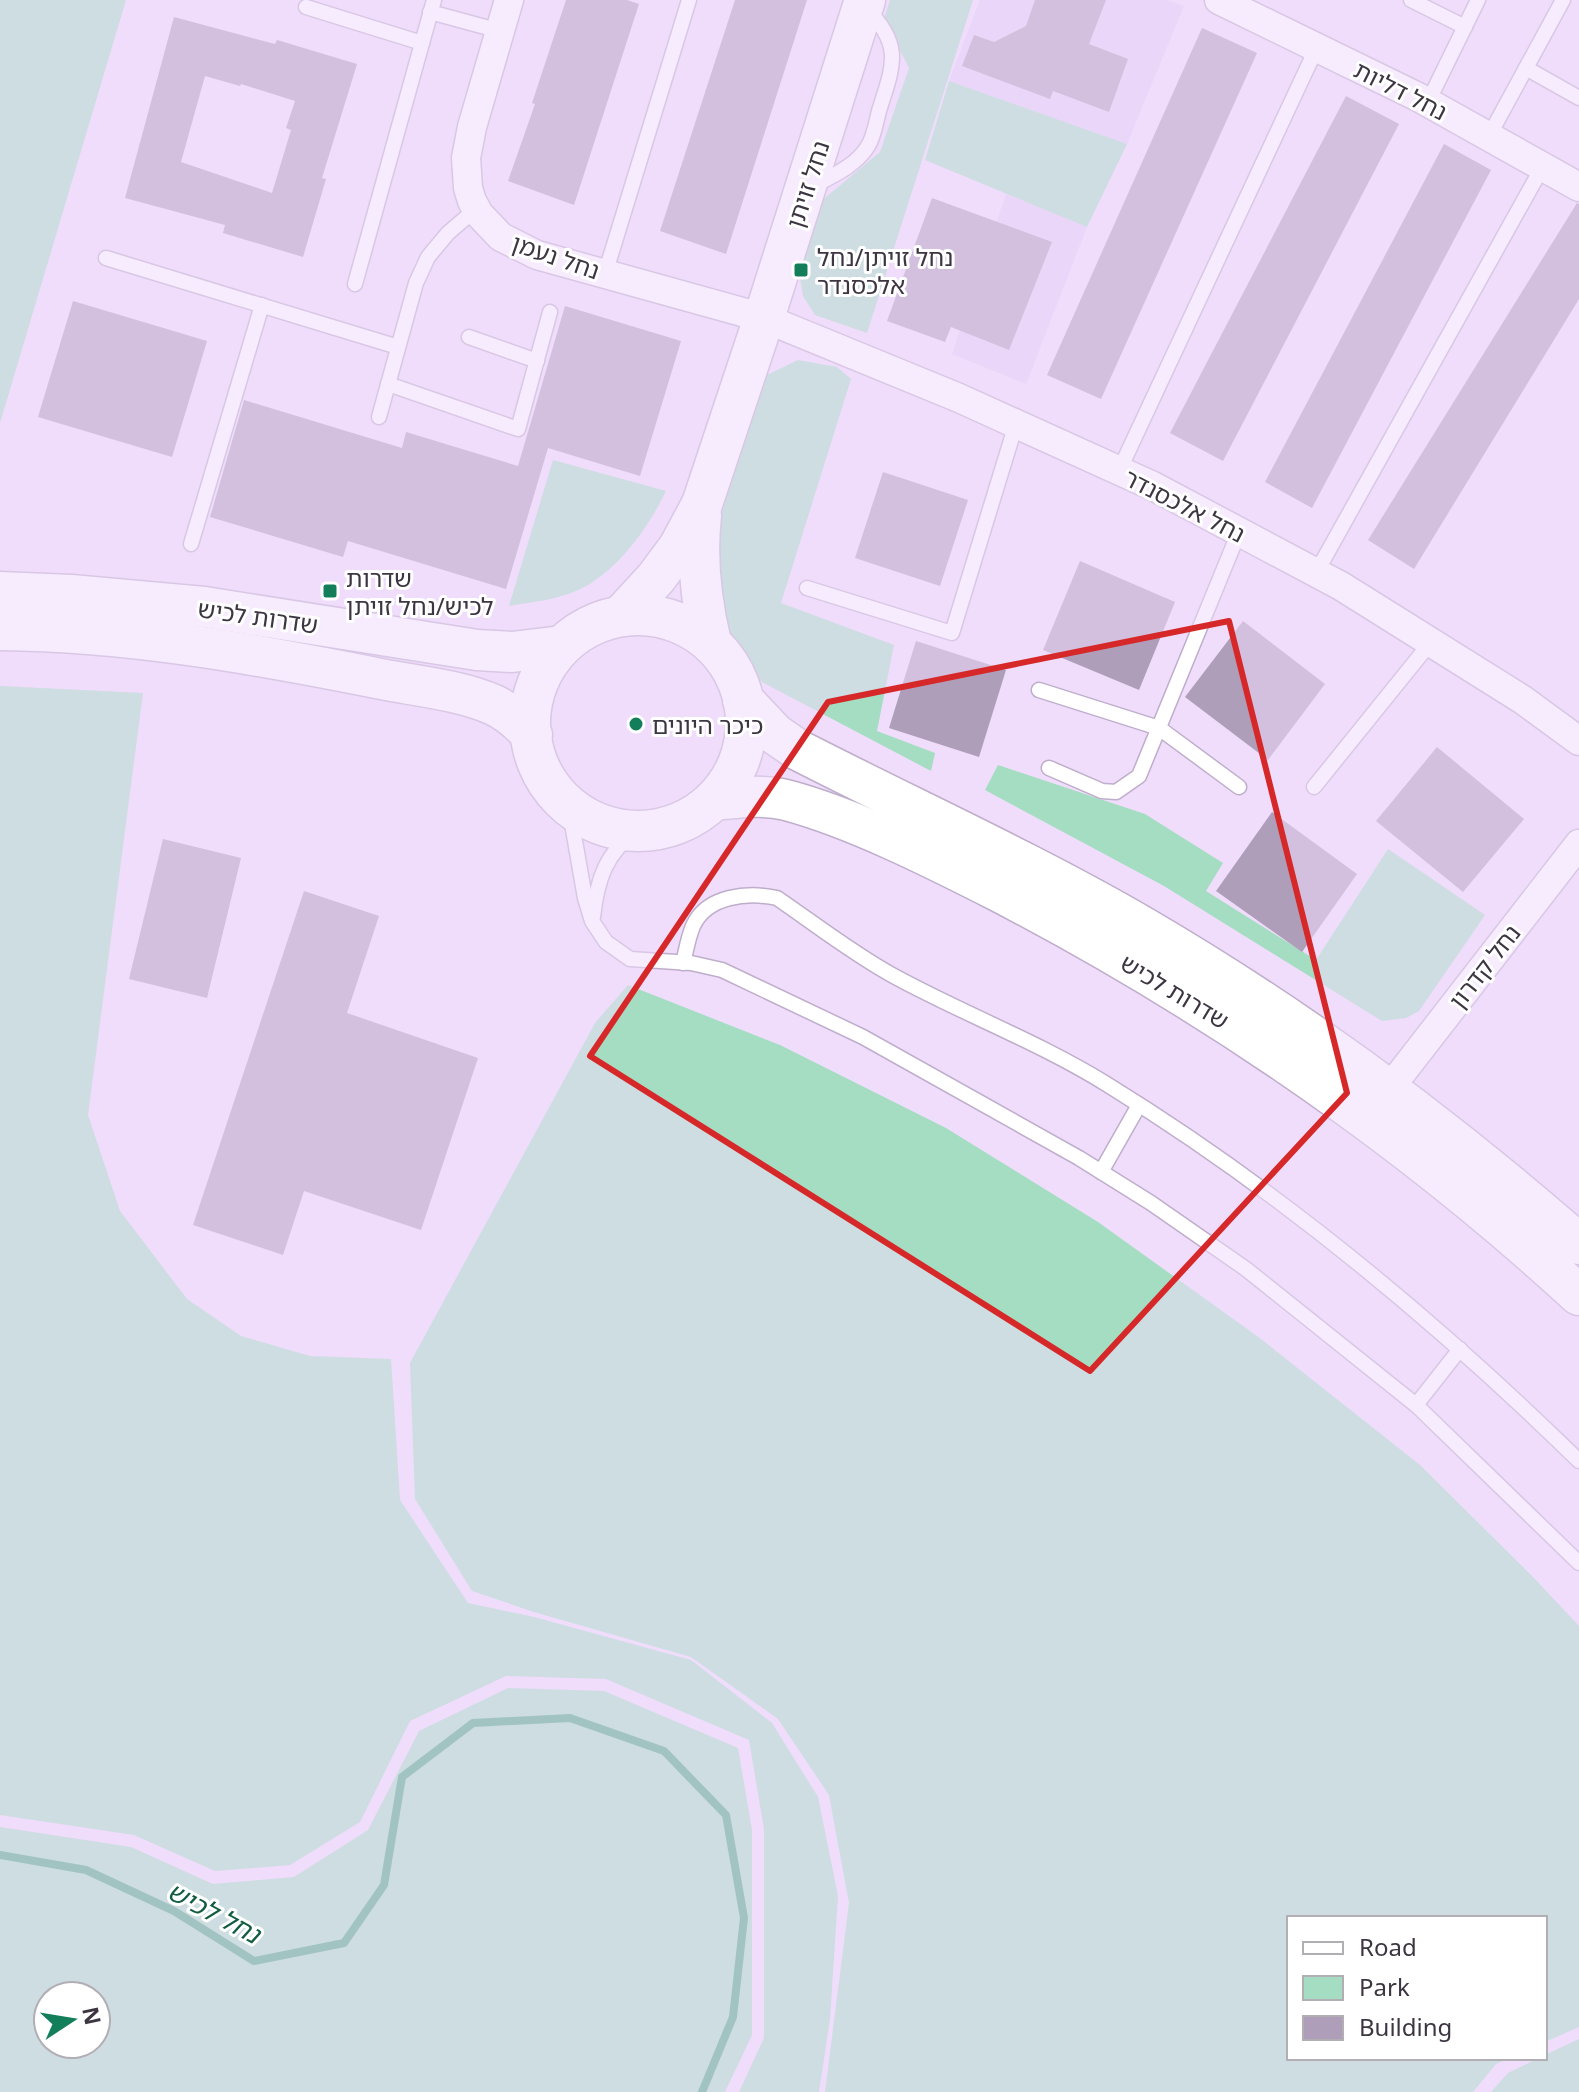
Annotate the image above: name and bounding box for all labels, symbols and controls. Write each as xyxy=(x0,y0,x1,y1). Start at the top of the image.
street label: נחל דליות xyxy=(1349,53,1453,127)
street label: נחל זויתן xyxy=(777,136,837,232)
street label: נחל נעמן xyxy=(508,226,604,286)
place label: נחל זויתן/נחל אלכסנדר xyxy=(817,240,953,301)
marker: נחל זויתן/נחל אלכסנדר xyxy=(792,261,810,279)
street label: נחל אלכסנדר xyxy=(1119,460,1251,550)
place label: שדרות לכיש/נחל זויתן xyxy=(346,561,494,622)
marker: שדרות לכיש/נחל זויתן xyxy=(321,582,339,600)
street label: שדרות לכיש xyxy=(196,591,320,641)
place label: כיכר היונים xyxy=(652,708,763,741)
marker: כיכר היונים xyxy=(627,715,645,733)
street label: נחל קדרון xyxy=(1441,917,1527,1015)
street label: שדרות לכיש xyxy=(1115,946,1235,1036)
water label: נחל לכיש xyxy=(161,1873,269,1952)
legend xyxy=(1287,1916,1547,2060)
text: Road xyxy=(1359,1930,1417,1963)
text: Park xyxy=(1359,1970,1410,2003)
north arrow xyxy=(32,1980,112,2060)
text: N xyxy=(76,2004,109,2028)
text: Building xyxy=(1359,2010,1452,2043)

